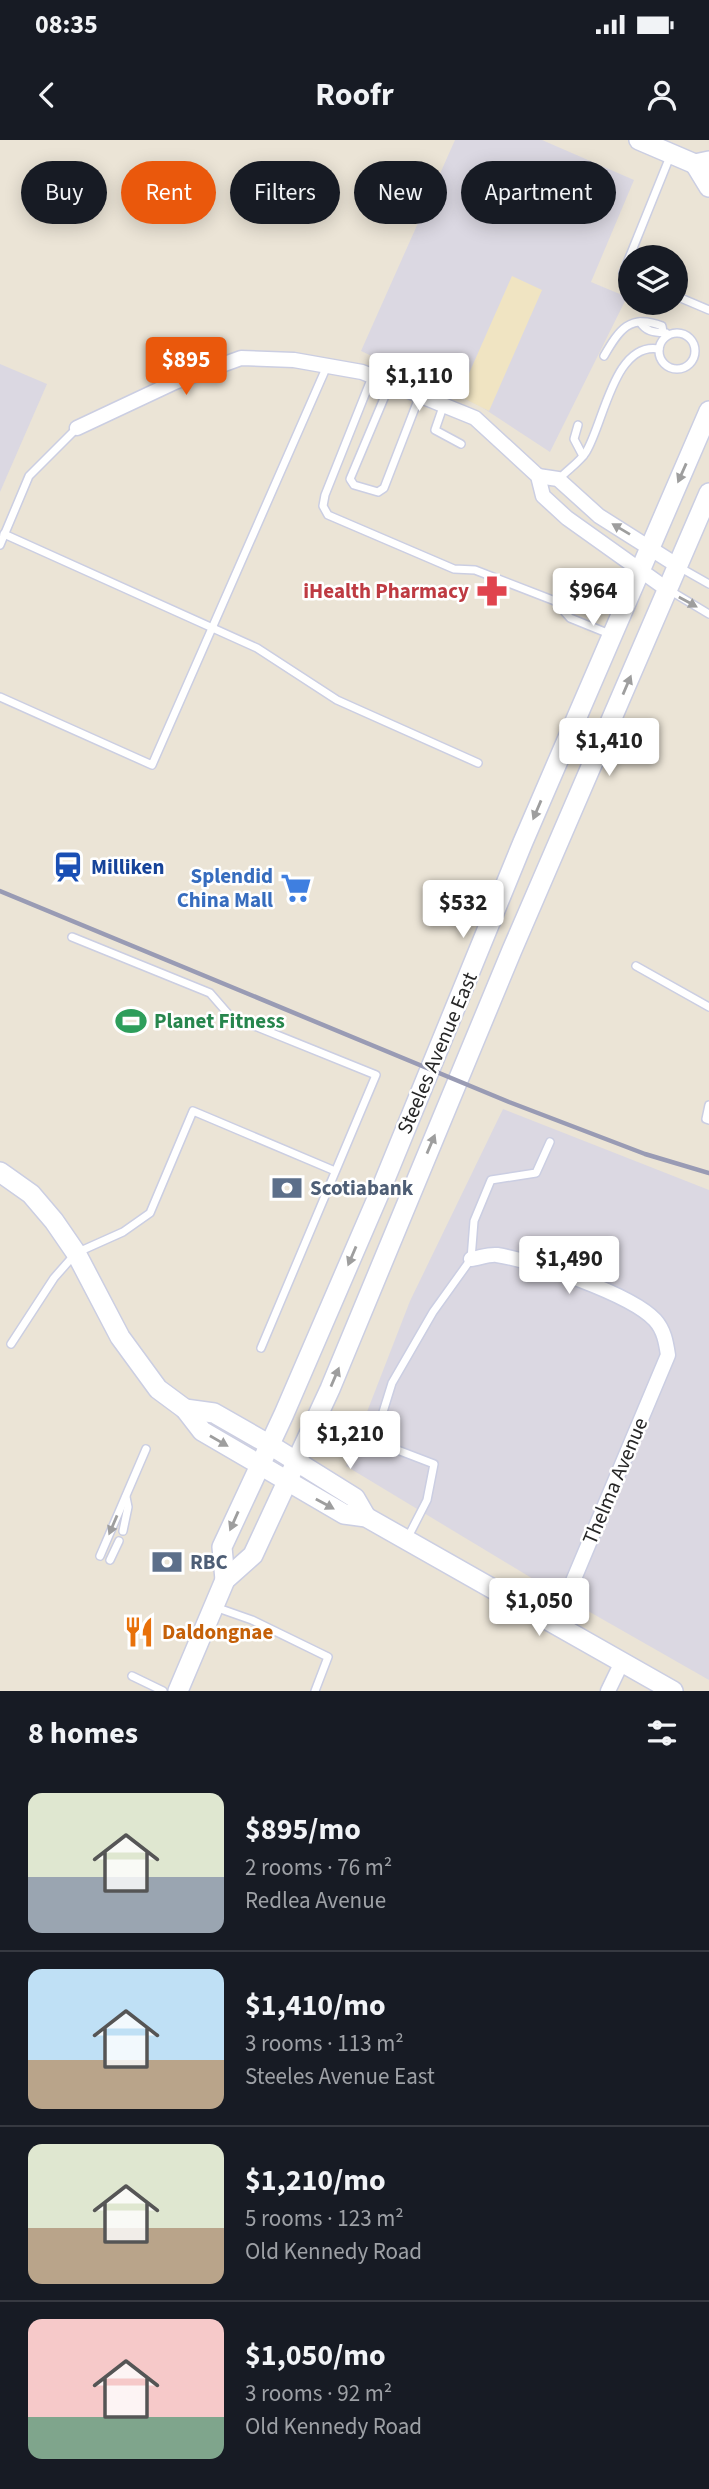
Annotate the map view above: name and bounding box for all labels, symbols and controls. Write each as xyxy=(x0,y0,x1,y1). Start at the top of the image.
text: 08:35 xyxy=(35,6,98,43)
text: Roofr xyxy=(315,72,394,118)
icon: back xyxy=(28,76,66,114)
icon: person xyxy=(643,76,681,114)
chip: Buy xyxy=(21,161,107,224)
chip: Rent xyxy=(121,161,216,224)
chip: Filters xyxy=(230,161,340,224)
chip: New xyxy=(354,161,447,224)
chip: Apartment xyxy=(461,161,616,224)
map controls xyxy=(618,245,688,315)
button: layers xyxy=(618,245,688,315)
pin: $895 xyxy=(145,338,227,397)
text: $895 xyxy=(162,343,210,376)
pin: $1,110 xyxy=(362,354,476,413)
text: $1,110 xyxy=(385,359,453,392)
one-way arrow xyxy=(676,463,688,483)
one-way arrow xyxy=(611,522,630,535)
pin: $964 xyxy=(552,568,634,628)
pharmacy icon: iHealth Pharmacy xyxy=(475,574,509,608)
text: $964 xyxy=(569,574,617,607)
place label: iHealth Pharmacy xyxy=(303,576,469,606)
one-way arrow xyxy=(679,596,698,608)
one-way arrow xyxy=(622,674,633,695)
pin: $1,410 xyxy=(552,718,666,778)
text: $1,410 xyxy=(575,724,643,757)
one-way arrow xyxy=(531,800,543,820)
station icon: Milliken xyxy=(51,850,85,884)
place label: Milliken xyxy=(91,852,164,882)
place label: Splendid China Mall xyxy=(177,861,273,915)
supermarket icon: Splendid China Mall xyxy=(279,871,313,905)
pin: $532 xyxy=(422,880,504,940)
text: $532 xyxy=(439,886,487,919)
street label: Steeles Avenue East xyxy=(389,967,485,1139)
sports icon: Planet Fitness xyxy=(114,1004,148,1038)
place label: Planet Fitness xyxy=(154,1006,285,1036)
one-way arrow xyxy=(425,1133,436,1154)
bank icon: Scotiabank xyxy=(270,1171,304,1205)
place label: Scotiabank xyxy=(310,1173,414,1203)
pin: $1,490 xyxy=(512,1236,626,1296)
text: $1,490 xyxy=(535,1242,603,1275)
one-way arrow xyxy=(346,1246,357,1267)
one-way arrow xyxy=(330,1367,341,1388)
pin: $1,210 xyxy=(293,1412,407,1471)
street label: Thelma Avenue xyxy=(575,1413,655,1549)
text: $1,210 xyxy=(316,1417,384,1450)
one-way arrow xyxy=(209,1435,228,1447)
one-way arrow xyxy=(315,1498,335,1510)
one-way arrow xyxy=(228,1511,240,1531)
one-way arrow xyxy=(107,1515,119,1535)
bank icon: RBC xyxy=(150,1545,184,1579)
place label: RBC xyxy=(190,1547,228,1577)
pin: $1,050 xyxy=(482,1578,596,1638)
text: $1,050 xyxy=(505,1584,573,1617)
restaurant icon: Daldongnae xyxy=(122,1615,156,1649)
place label: Daldongnae xyxy=(162,1617,273,1647)
text: 8 homes xyxy=(28,1712,138,1755)
icon: filters xyxy=(643,1714,681,1752)
text: $895/mo xyxy=(245,1808,361,1851)
icon: home xyxy=(84,1821,168,1905)
text: 2 rooms · 76 m² xyxy=(245,1851,392,1884)
text: Redlea Avenue xyxy=(245,1884,386,1917)
text: $1,410/mo xyxy=(245,1984,386,2027)
icon: home xyxy=(84,1997,168,2081)
text: 3 rooms · 113 m² xyxy=(245,2027,404,2060)
text: Steeles Avenue East xyxy=(245,2060,435,2093)
text: $1,210/mo xyxy=(245,2159,386,2202)
icon: home xyxy=(84,2172,168,2256)
text: 5 rooms · 123 m² xyxy=(245,2202,404,2235)
text: Old Kennedy Road xyxy=(245,2235,422,2268)
text: $1,050/mo xyxy=(245,2334,386,2377)
icon: home xyxy=(84,2347,168,2431)
text: 3 rooms · 92 m² xyxy=(245,2377,392,2410)
text: Old Kennedy Road xyxy=(245,2410,422,2443)

